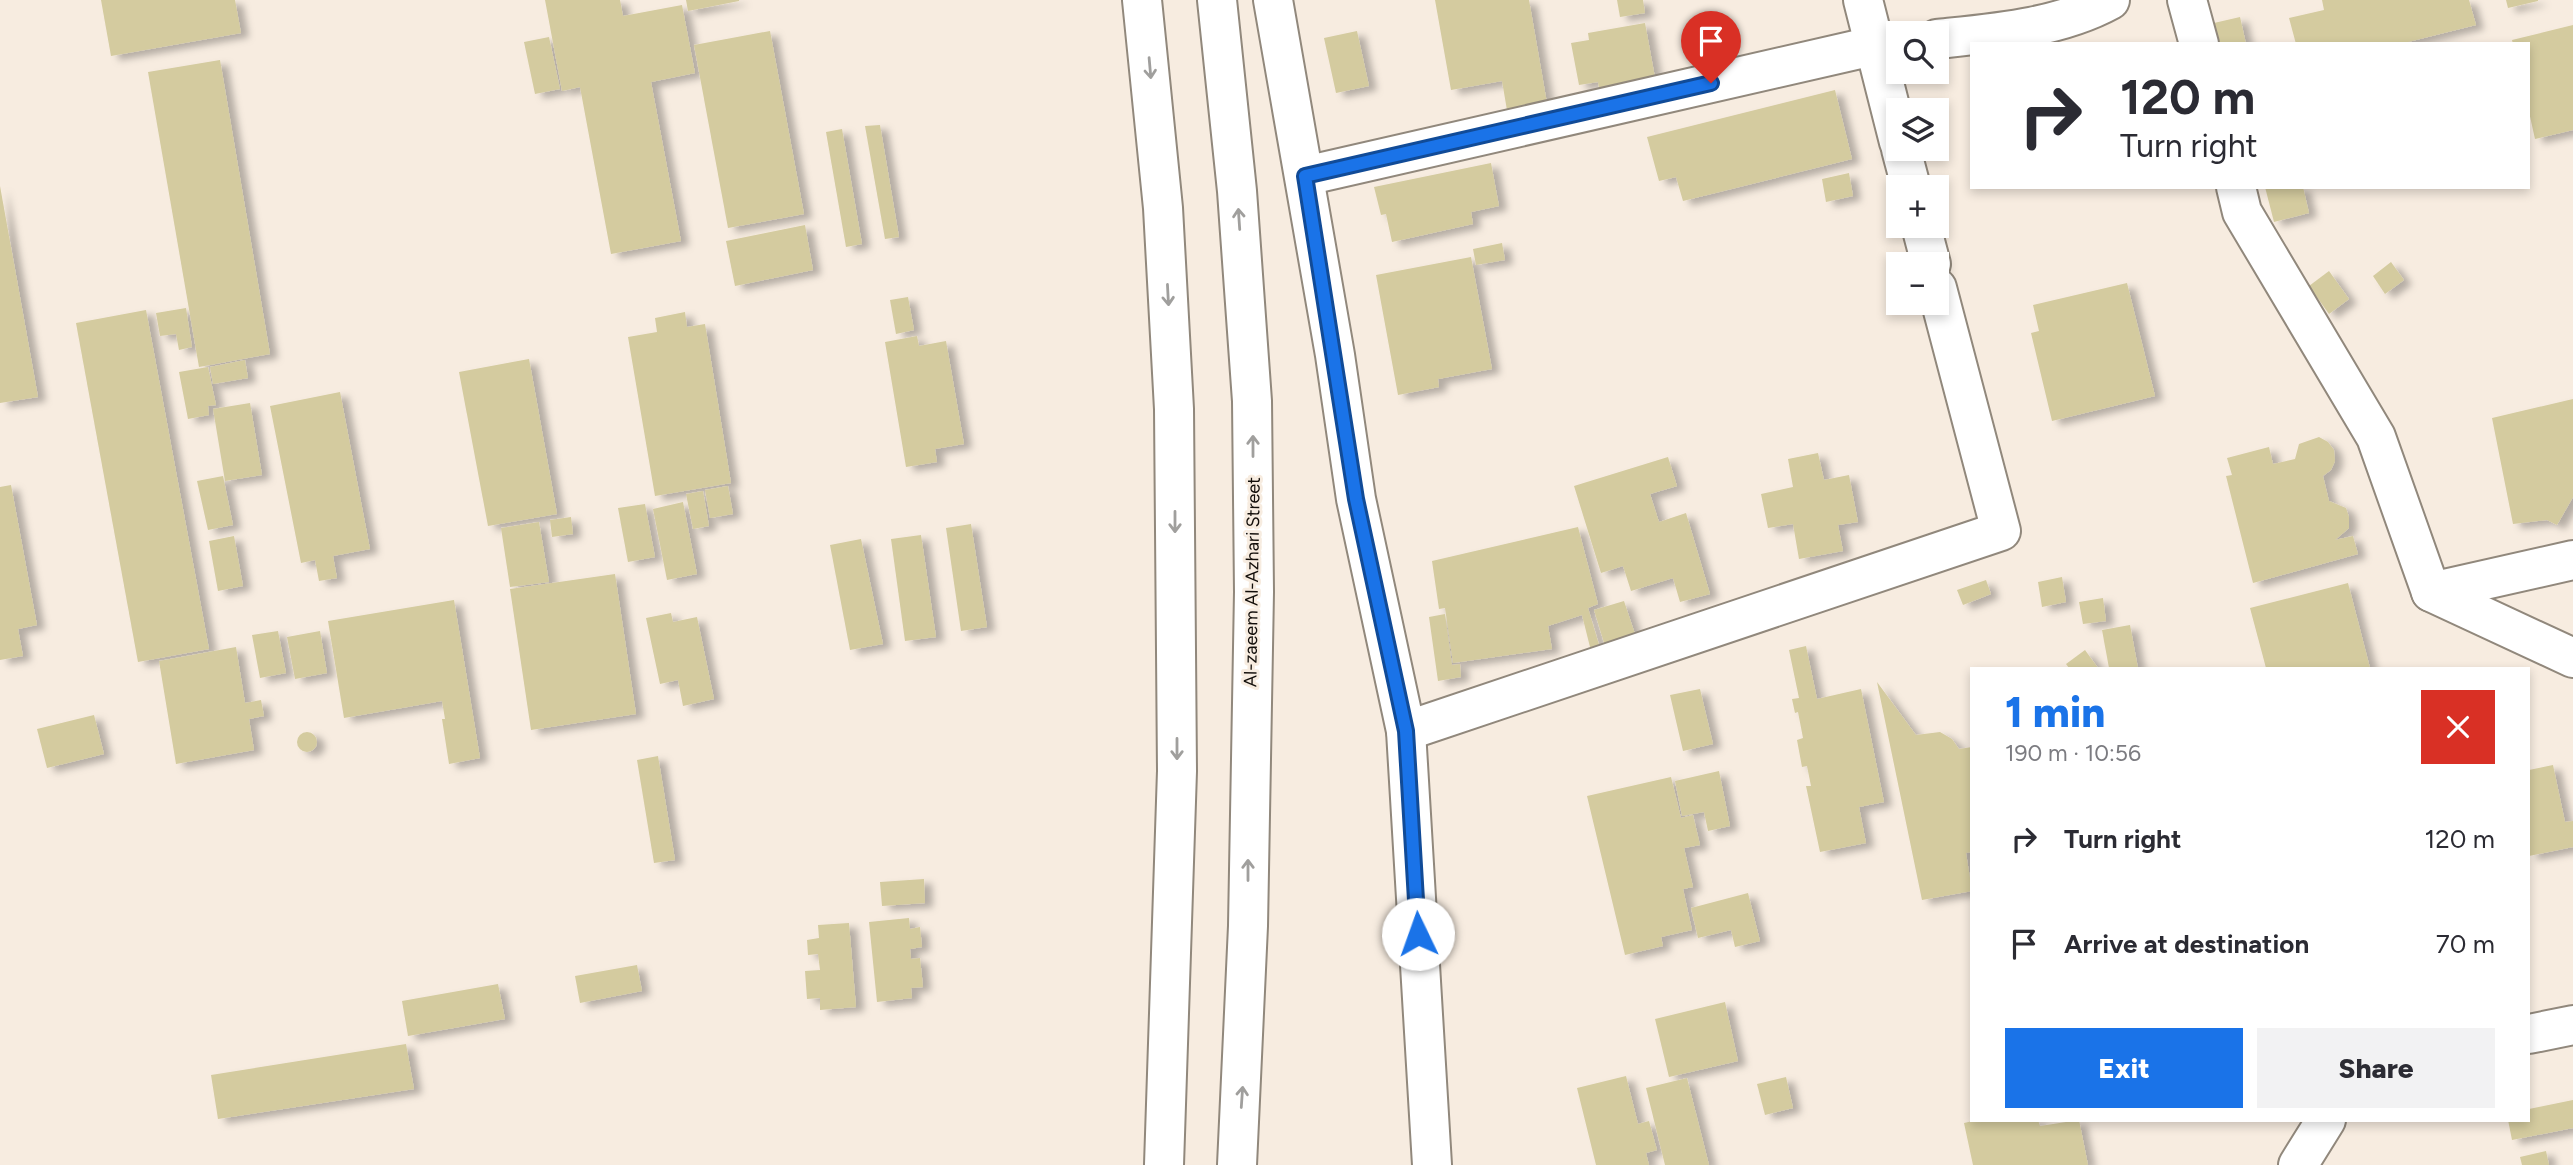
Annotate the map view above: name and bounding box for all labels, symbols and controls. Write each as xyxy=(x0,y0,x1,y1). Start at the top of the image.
pin xyxy=(1681,11,1741,83)
map controls xyxy=(1886,21,1949,315)
button: search xyxy=(1886,21,1949,84)
icon: arrive xyxy=(1692,22,1730,60)
one-way arrow xyxy=(1143,56,1156,79)
text: 120 m xyxy=(2120,67,2255,126)
icon: right xyxy=(2005,70,2096,161)
button: layers xyxy=(1886,98,1949,161)
text: Turn right xyxy=(2120,127,2258,165)
button: + xyxy=(1886,175,1949,238)
one-way arrow xyxy=(1233,208,1246,231)
button: − xyxy=(1886,252,1949,315)
one-way arrow xyxy=(1161,283,1174,306)
one-way arrow xyxy=(1246,435,1259,458)
street label: Al-zaeem Al-Azhari Street xyxy=(1239,477,1265,687)
one-way arrow xyxy=(1168,510,1182,533)
text: 1 min xyxy=(2005,687,2105,738)
button: close xyxy=(2421,690,2495,764)
one-way arrow xyxy=(1170,738,1184,761)
text: 190 m · 10:56 xyxy=(2005,739,2141,767)
icon: right xyxy=(2005,820,2043,858)
text: Turn right xyxy=(2064,823,2181,855)
text: 120 m xyxy=(2425,823,2495,855)
one-way arrow xyxy=(1241,858,1255,881)
position arrow xyxy=(1381,897,1455,971)
icon: arrive xyxy=(2005,925,2043,963)
text: Arrive at destination xyxy=(2064,928,2309,960)
text: 70 m xyxy=(2436,928,2495,960)
button: Exit xyxy=(2005,1028,2243,1108)
button: Share xyxy=(2257,1028,2495,1108)
one-way arrow xyxy=(1236,1086,1249,1109)

